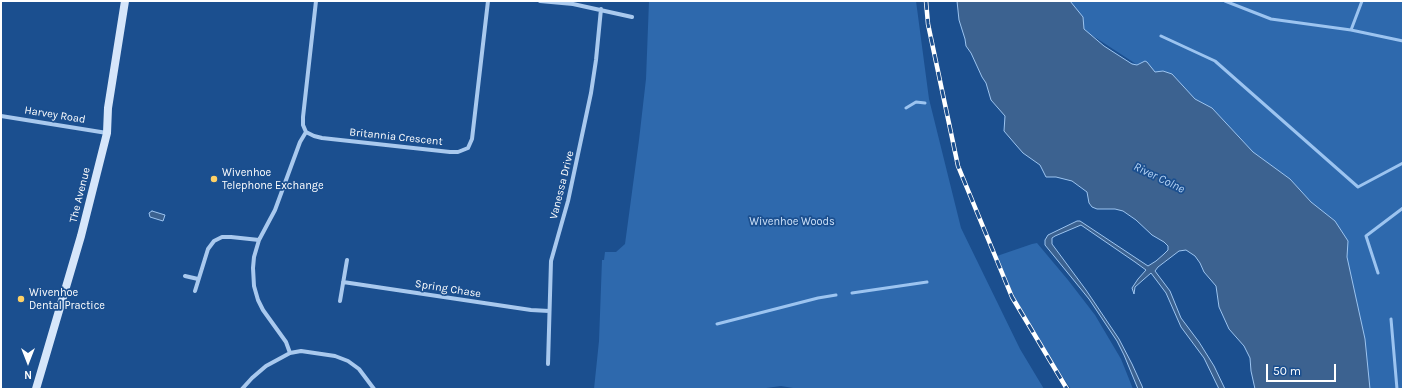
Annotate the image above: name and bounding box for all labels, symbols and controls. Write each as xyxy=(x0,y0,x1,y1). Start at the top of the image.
street label: Harvey Road xyxy=(24,104,86,126)
street label: Britannia Crescent xyxy=(349,126,443,148)
street label: Vanessa Drive xyxy=(547,149,577,221)
water label: River Colne xyxy=(1131,159,1187,197)
street label: The Avenue xyxy=(67,166,93,224)
place label: Wivenhoe Telephone Exchange xyxy=(222,166,324,192)
marker: Wivenhoe Telephone Exchange xyxy=(209,174,219,184)
park label: Wivenhoe Woods xyxy=(749,215,835,229)
street label: Spring Chase xyxy=(414,277,482,301)
place label: Wivenhoe Dental Practice xyxy=(29,286,105,312)
marker: Wivenhoe Dental Practice xyxy=(16,294,26,304)
north arrow xyxy=(8,342,48,382)
scale bar xyxy=(1268,356,1338,382)
text: 50 m xyxy=(1273,364,1301,378)
text: N xyxy=(24,368,32,381)

